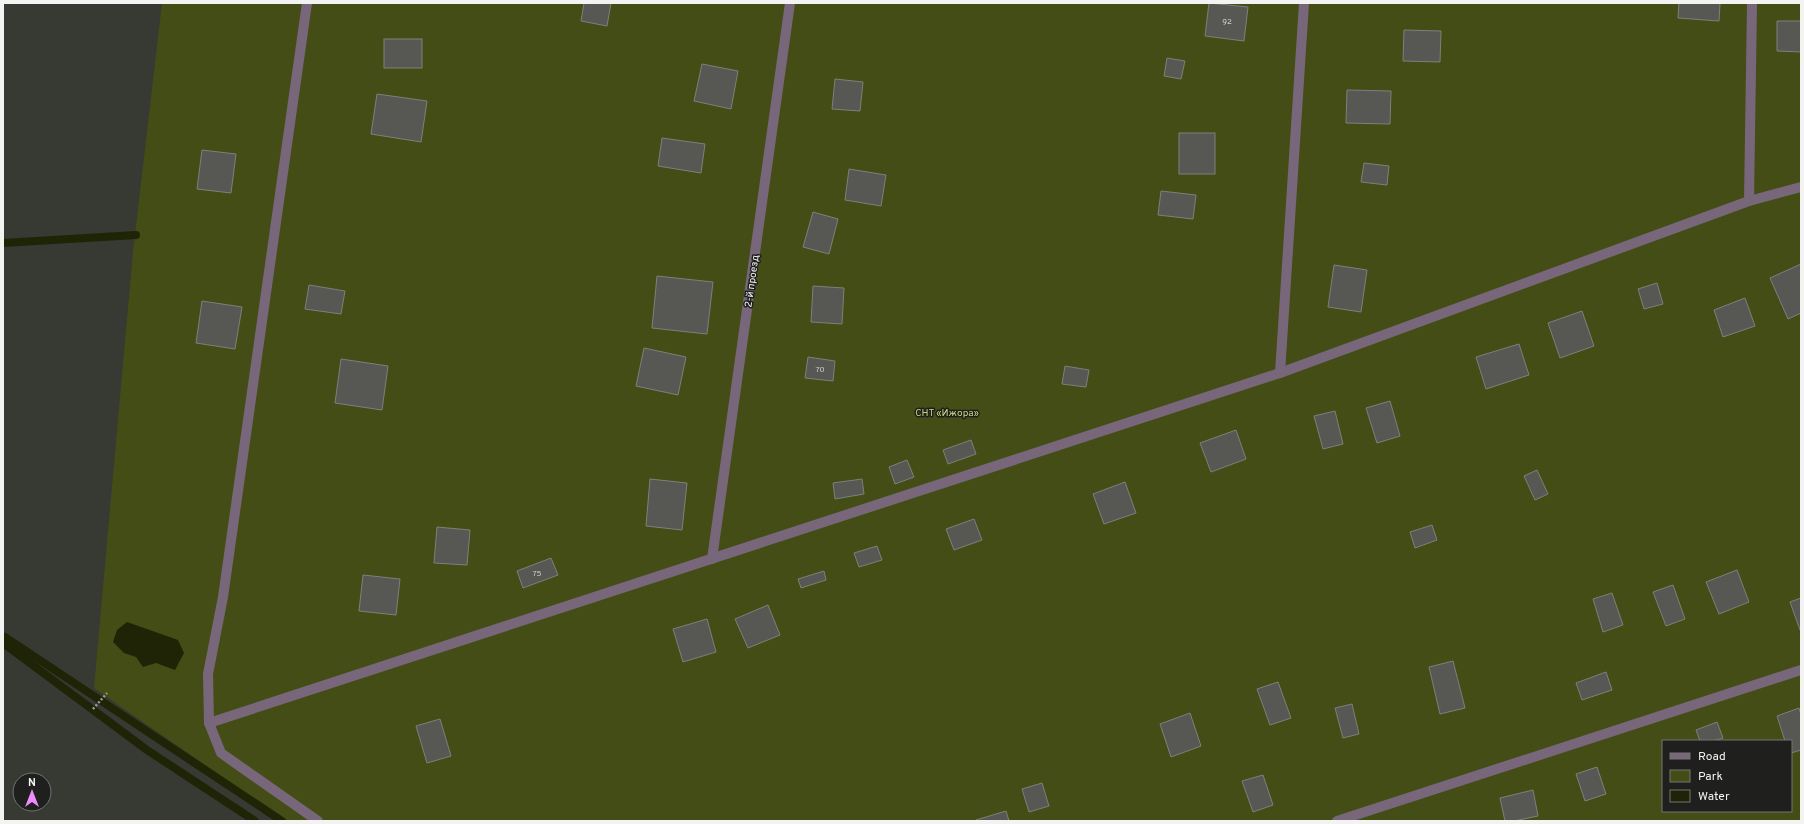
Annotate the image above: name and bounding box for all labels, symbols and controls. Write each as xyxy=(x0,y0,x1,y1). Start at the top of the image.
house number: 92 xyxy=(1222,17,1232,27)
street label: 2-й проезд xyxy=(742,254,763,308)
house number: 70 xyxy=(815,365,825,375)
park label: СНТ «Ижора» xyxy=(915,407,979,420)
house number: 75 xyxy=(532,569,542,579)
legend xyxy=(1662,740,1792,812)
text: Road xyxy=(1698,749,1726,765)
text: Park xyxy=(1698,769,1723,785)
north arrow xyxy=(12,772,52,812)
text: N xyxy=(28,776,36,790)
text: Water xyxy=(1698,789,1730,805)

